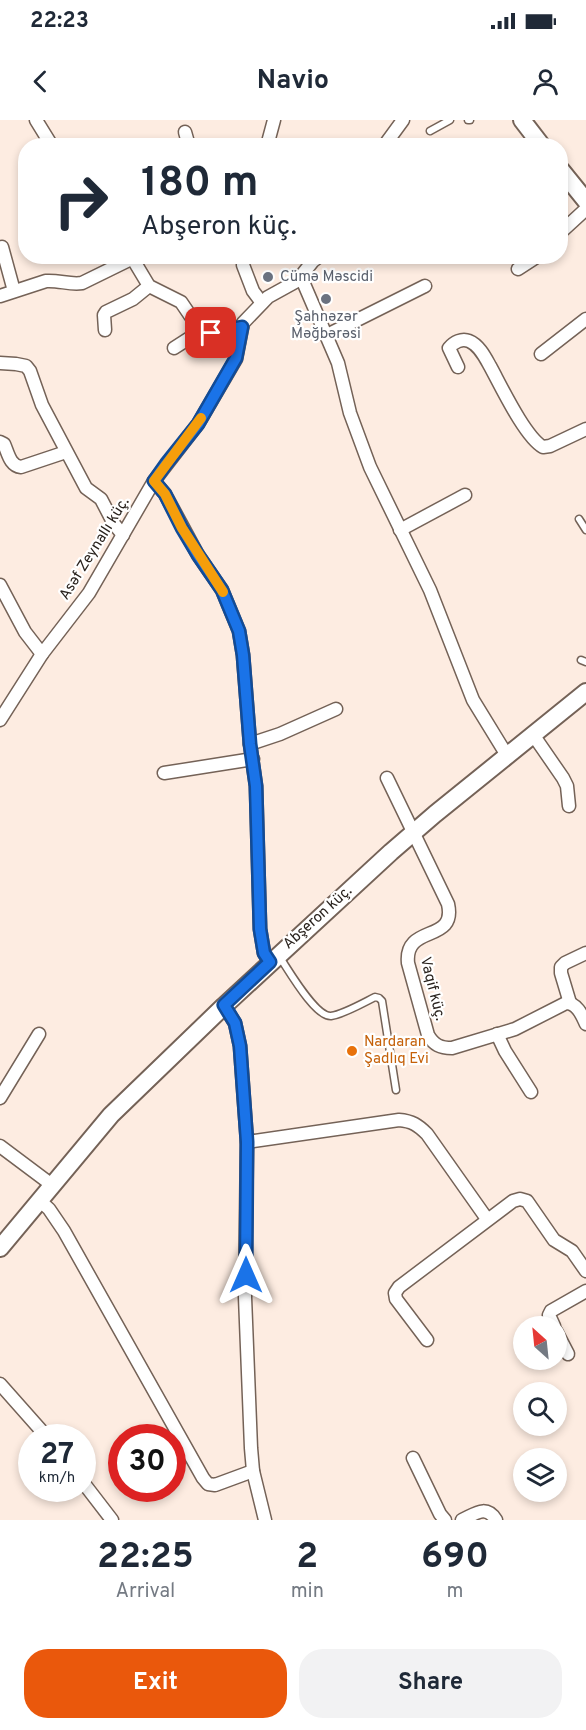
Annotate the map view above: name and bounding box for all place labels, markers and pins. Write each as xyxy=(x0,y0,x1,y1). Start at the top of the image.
place label: Cümə Məscidi xyxy=(280,268,373,287)
marker: Cümə Məscidi xyxy=(261,270,275,284)
marker: Şahnəzər Məğbərəsi xyxy=(319,292,333,306)
pin xyxy=(185,307,236,358)
place label: Şahnəzər Məğbərəsi xyxy=(291,308,361,344)
place label: Nardaran Şadlıq Evi xyxy=(364,1033,429,1069)
marker: Nardaran Şadlıq Evi xyxy=(345,1044,359,1058)

